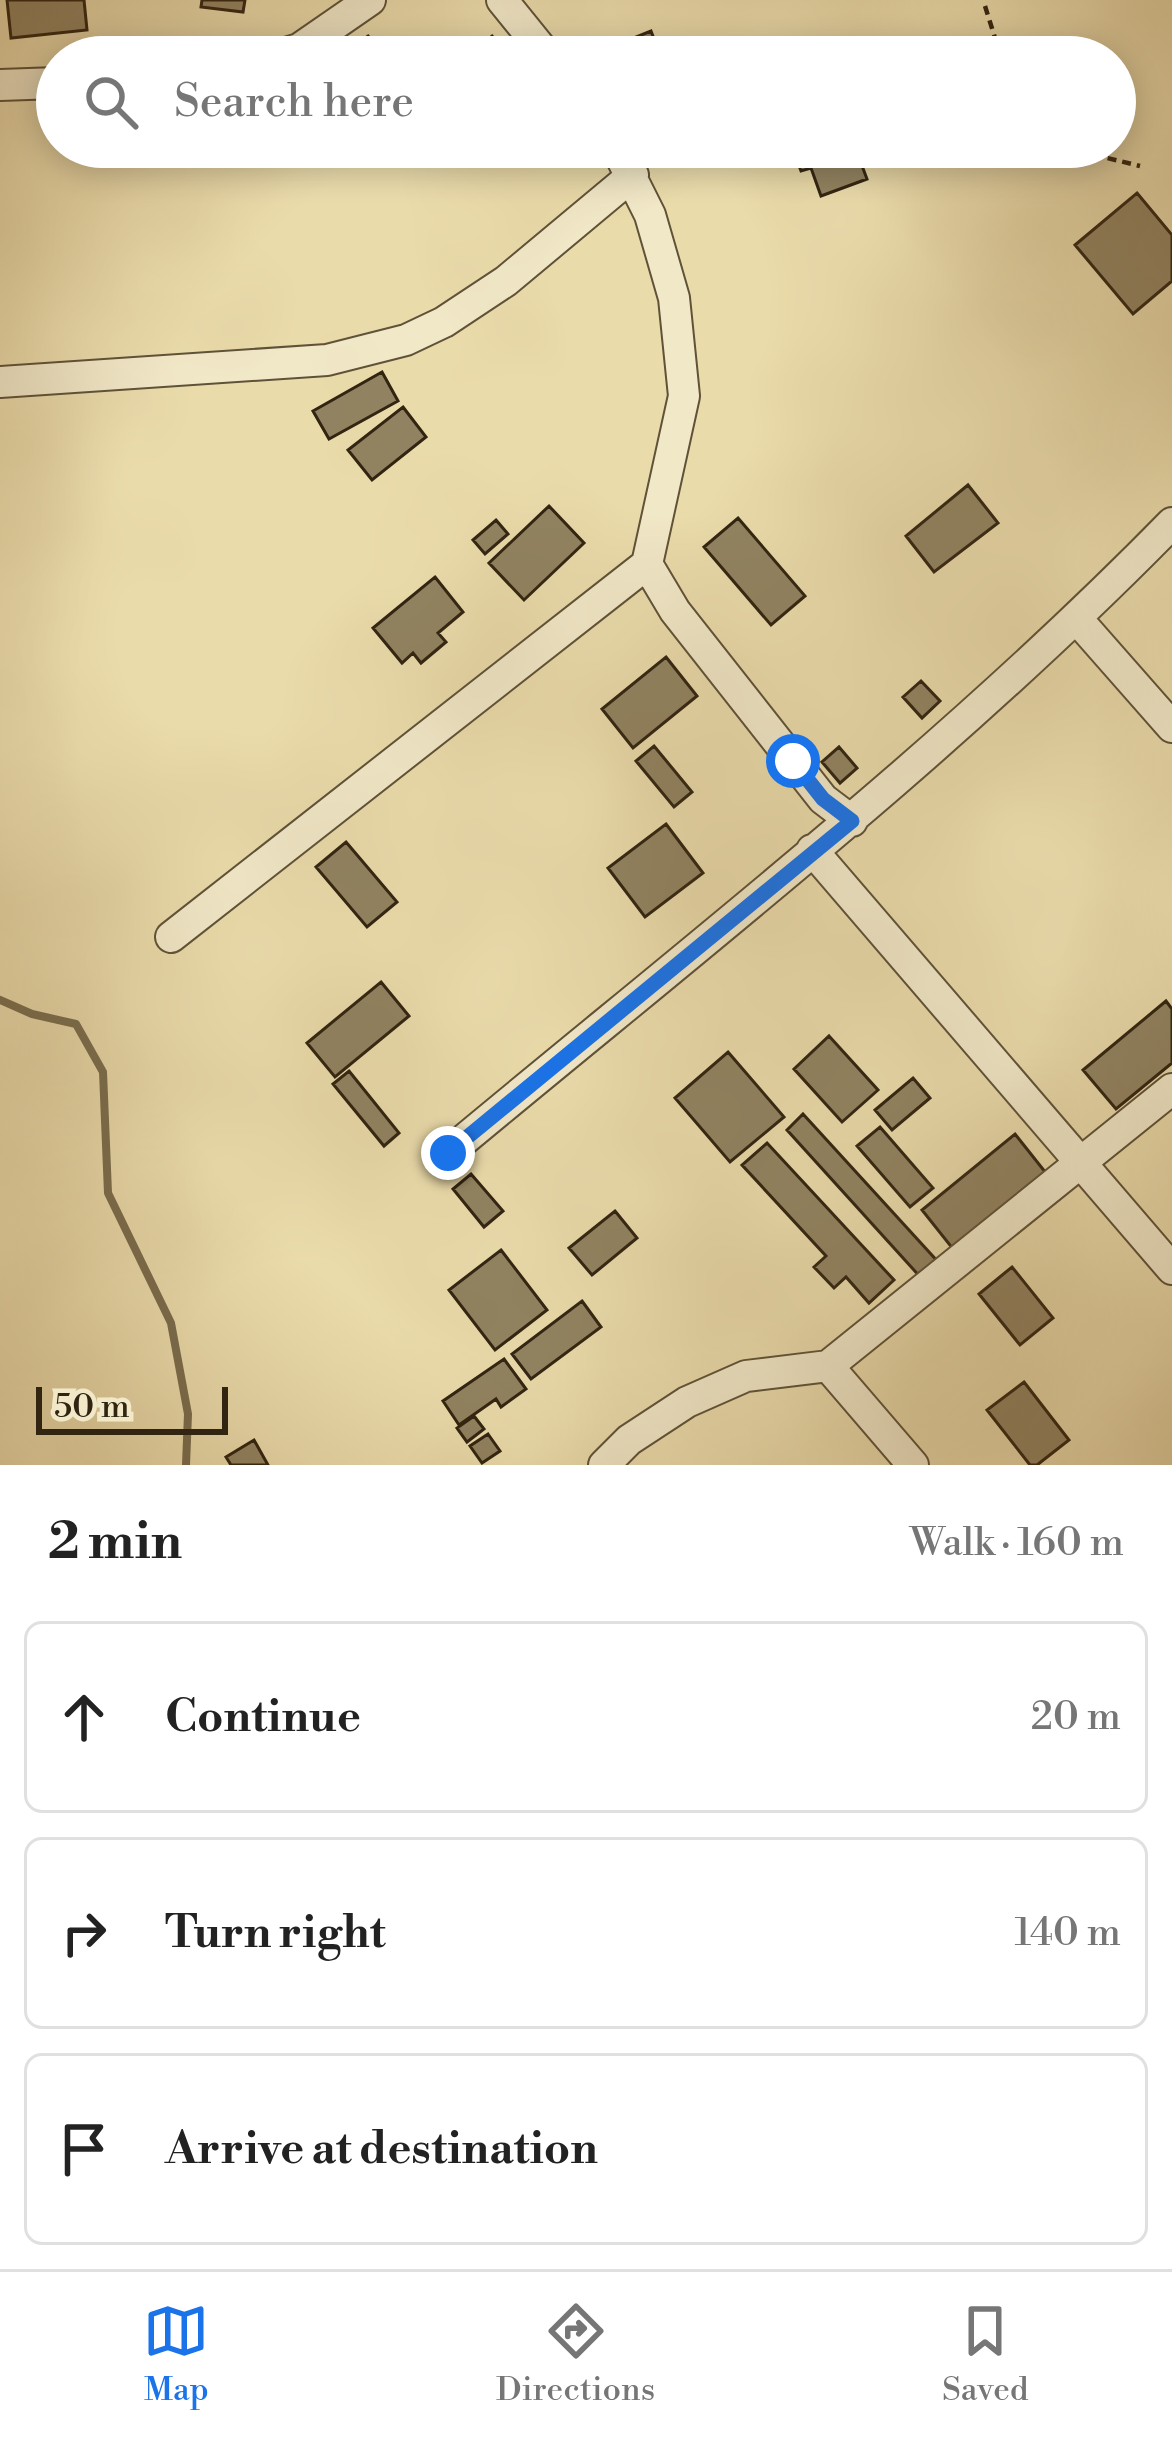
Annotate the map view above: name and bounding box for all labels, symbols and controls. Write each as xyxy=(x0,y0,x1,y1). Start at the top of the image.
search box xyxy=(36,36,1136,168)
icon: search xyxy=(78,69,144,135)
text: Search here xyxy=(174,74,414,131)
route start xyxy=(766,734,820,788)
route end xyxy=(421,1126,475,1180)
scale bar xyxy=(36,1381,228,1434)
text: 50 m xyxy=(54,1387,130,1428)
text: 2 min xyxy=(48,1511,182,1575)
text: Walk · 160 m xyxy=(910,1519,1124,1568)
icon: ahead xyxy=(51,1684,117,1750)
text: Continue xyxy=(165,1689,361,1746)
text: 20 m xyxy=(1031,1693,1121,1742)
icon: right xyxy=(51,1900,117,1966)
text: Turn right xyxy=(165,1905,386,1962)
text: 140 m xyxy=(1014,1909,1121,1958)
icon: arrive xyxy=(51,2116,117,2182)
text: Arrive at destination xyxy=(165,2121,598,2178)
tab: Map xyxy=(143,2298,209,2411)
tab: Directions xyxy=(496,2298,655,2411)
tab: Saved xyxy=(942,2298,1029,2411)

